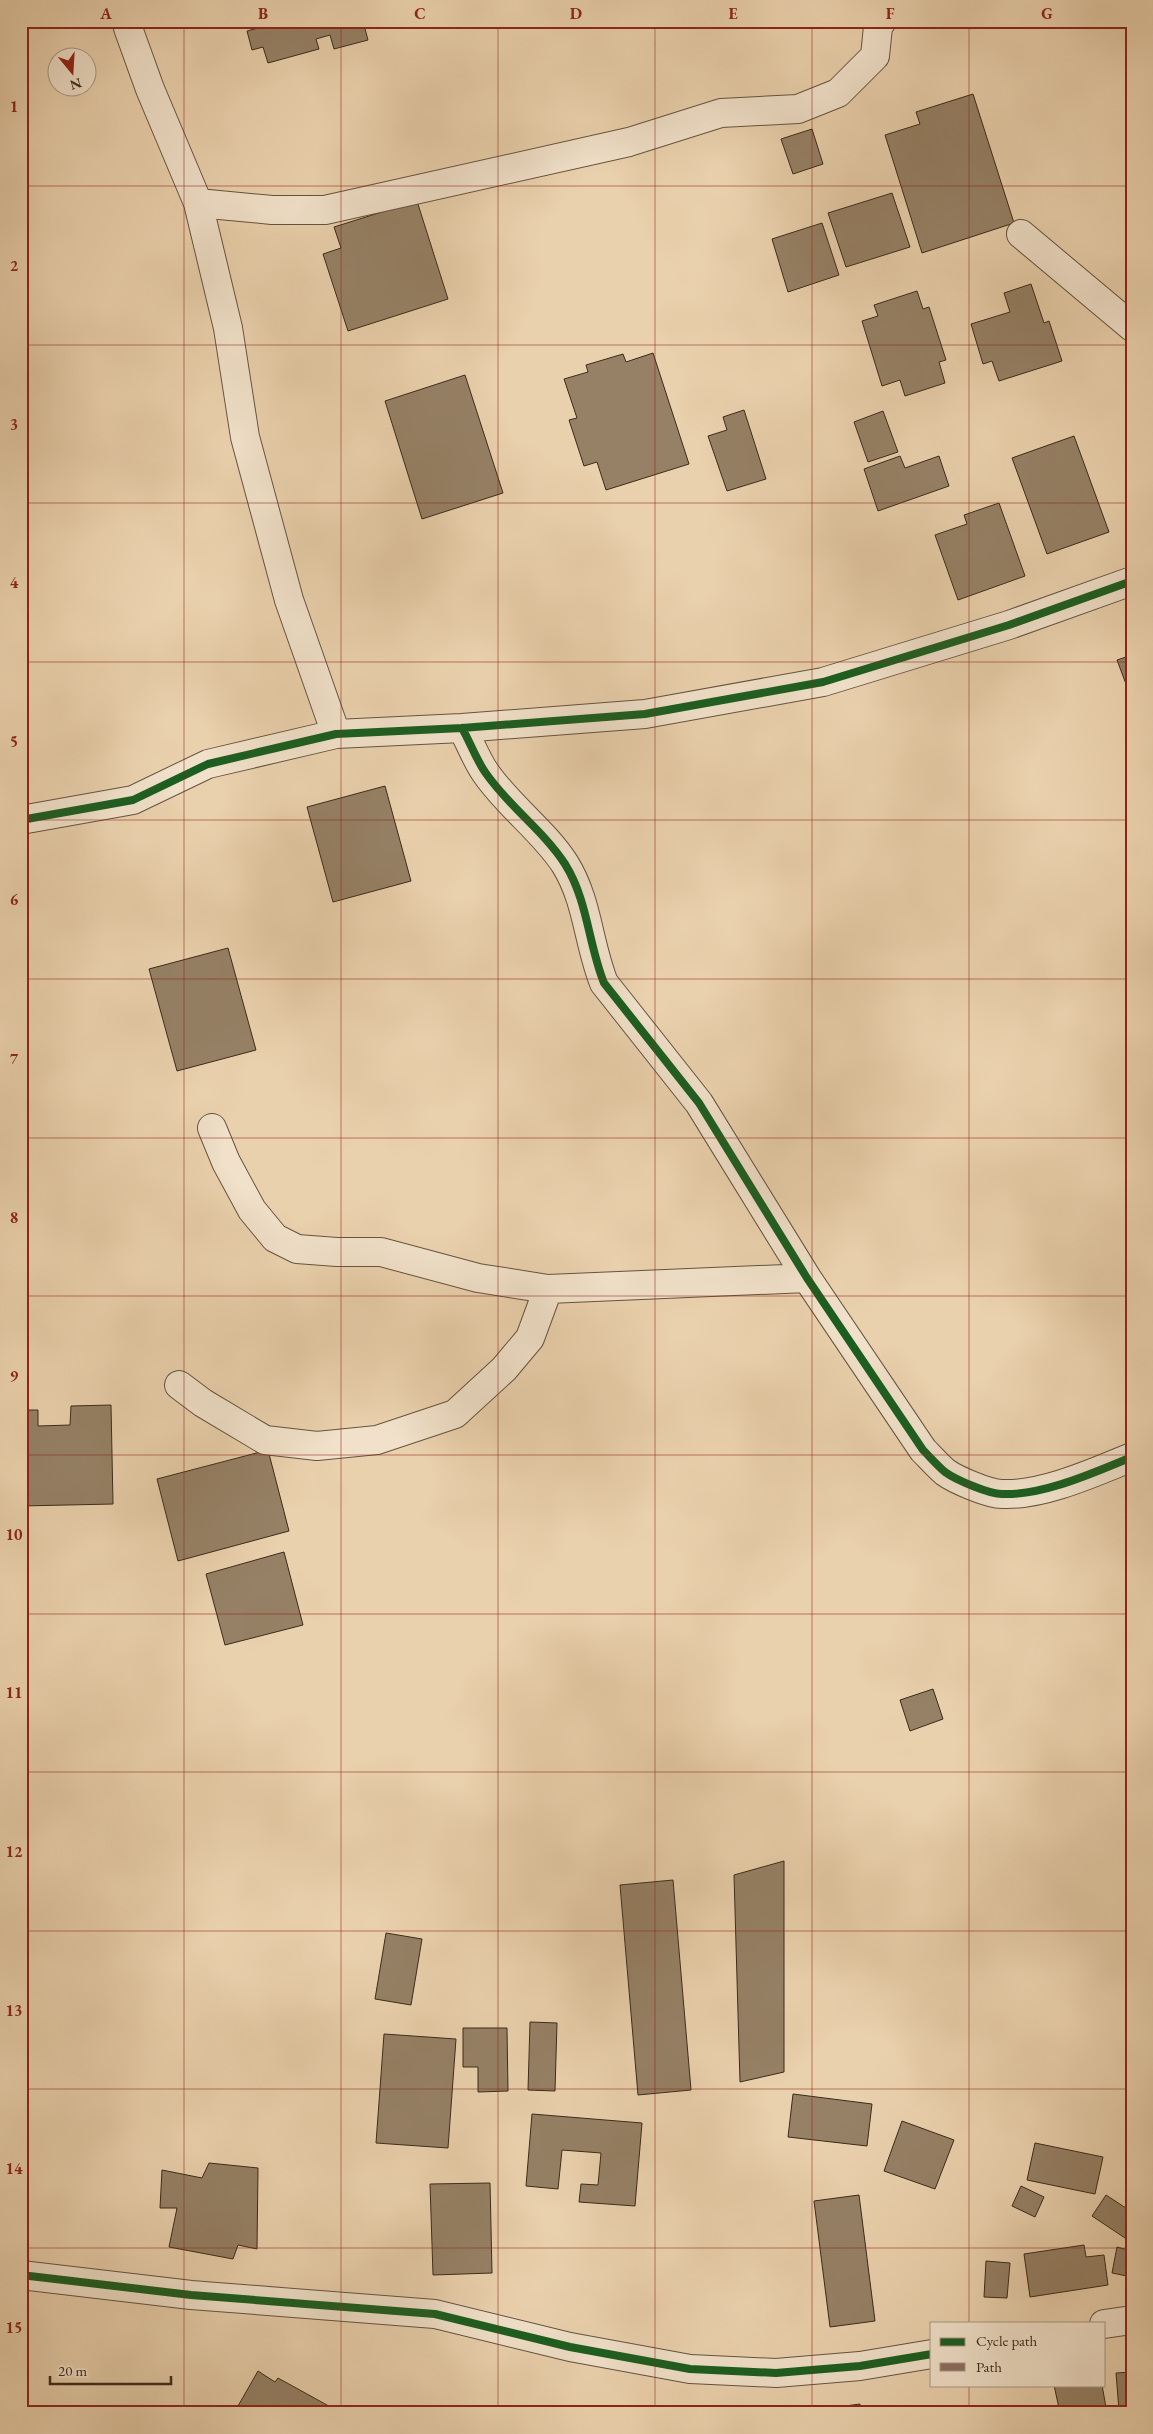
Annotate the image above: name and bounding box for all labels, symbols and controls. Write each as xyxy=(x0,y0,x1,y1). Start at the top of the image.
text: A xyxy=(99,3,112,24)
text: B xyxy=(258,3,268,24)
text: C xyxy=(414,3,426,24)
text: D xyxy=(570,3,582,24)
text: E xyxy=(728,3,738,24)
text: F xyxy=(886,3,895,24)
text: G xyxy=(1041,3,1053,24)
north arrow xyxy=(48,48,98,98)
text: N xyxy=(67,74,84,95)
text: 1 xyxy=(10,96,18,117)
text: 2 xyxy=(10,255,19,276)
text: 3 xyxy=(10,414,18,435)
text: 4 xyxy=(10,572,19,593)
text: 5 xyxy=(10,731,18,752)
text: 6 xyxy=(10,889,19,910)
text: 7 xyxy=(10,1048,19,1069)
text: 8 xyxy=(10,1207,18,1228)
text: 9 xyxy=(10,1365,19,1386)
text: 10 xyxy=(6,1524,23,1545)
text: 11 xyxy=(6,1682,22,1703)
text: 12 xyxy=(6,1841,23,1862)
text: 13 xyxy=(6,2000,22,2021)
text: 14 xyxy=(6,2158,23,2179)
text: 15 xyxy=(6,2317,22,2338)
legend xyxy=(930,2322,1106,2386)
text: Cycle path xyxy=(976,2331,1038,2350)
scale bar xyxy=(50,2354,171,2386)
text: Path xyxy=(976,2357,1002,2376)
text: 20 m xyxy=(58,2361,87,2380)

